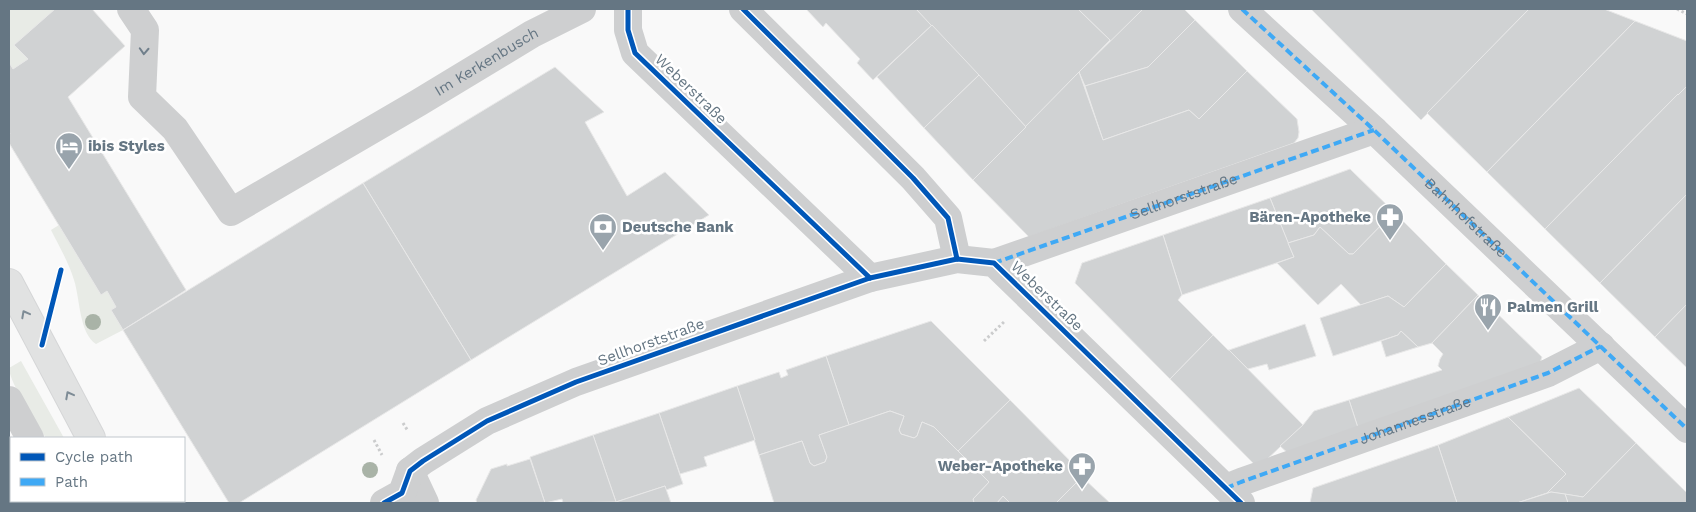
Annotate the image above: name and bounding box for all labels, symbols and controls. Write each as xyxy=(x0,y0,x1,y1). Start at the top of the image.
street label: Im Kerkenbusch xyxy=(431,23,541,100)
one-way arrow xyxy=(138,47,149,55)
street label: Weberstraße xyxy=(651,50,731,128)
hotel icon: ibis Styles xyxy=(54,131,84,170)
place label: ibis Styles xyxy=(88,137,165,155)
street label: Sellhorststraße xyxy=(1128,170,1240,224)
street label: Bahnhofstraße xyxy=(1421,174,1511,261)
pharmacy icon: Bären-Apotheke xyxy=(1375,202,1405,241)
place label: Bären-Apotheke xyxy=(1249,208,1371,226)
bank icon: Deutsche Bank xyxy=(588,212,618,251)
place label: Deutsche Bank xyxy=(622,218,734,236)
street label: Weberstraße xyxy=(1007,257,1087,335)
restaurant icon: Palmen Grill xyxy=(1473,292,1503,331)
place label: Palmen Grill xyxy=(1507,298,1599,316)
one-way arrow xyxy=(22,310,32,319)
street label: Sellhorststraße xyxy=(595,314,707,370)
one-way arrow xyxy=(65,391,75,400)
street label: Johannesstraße xyxy=(1357,392,1473,448)
legend xyxy=(10,437,185,502)
text: Cycle path xyxy=(55,448,133,466)
pharmacy icon: Weber-Apotheke xyxy=(1067,451,1097,490)
place label: Weber-Apotheke xyxy=(938,457,1063,475)
text: Path xyxy=(55,473,88,491)

